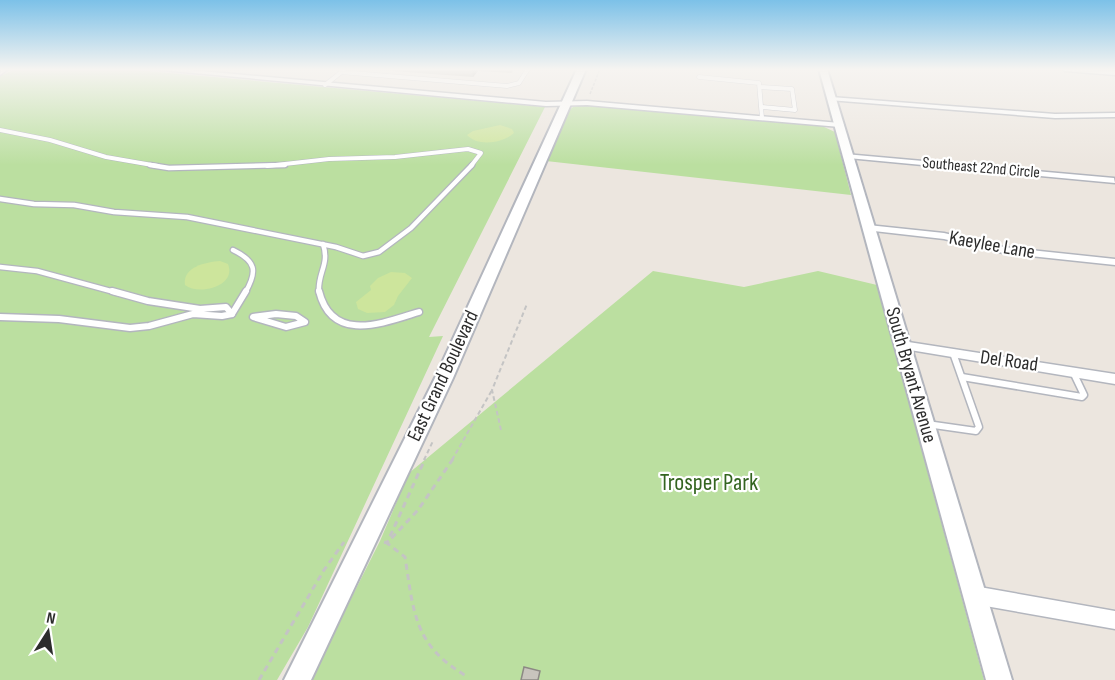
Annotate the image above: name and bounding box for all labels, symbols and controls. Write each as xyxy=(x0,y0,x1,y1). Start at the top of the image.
street label: Southeast 22nd Circle xyxy=(921,153,1041,183)
street label: Kaeylee Lane xyxy=(947,226,1037,264)
street label: South Bryant Avenue xyxy=(880,304,942,446)
street label: East Grand Boulevard xyxy=(402,307,484,445)
street label: Del Road xyxy=(979,345,1039,377)
park label: Trosper Park xyxy=(660,468,758,497)
north arrow xyxy=(18,602,78,662)
text: N xyxy=(45,609,57,629)

